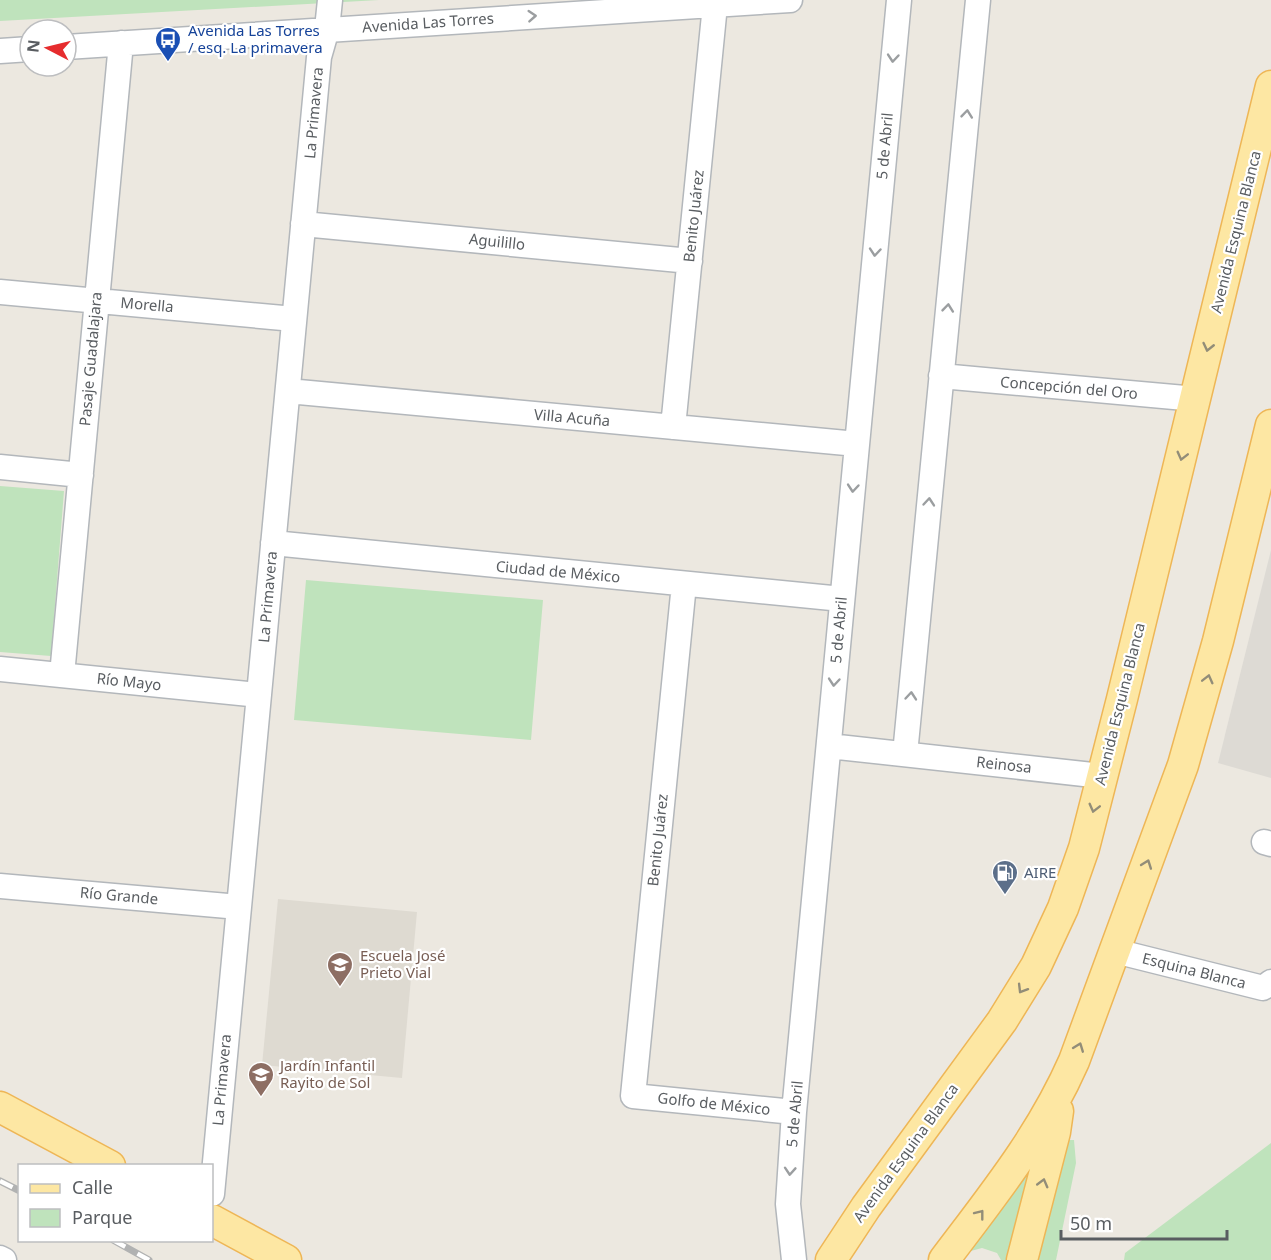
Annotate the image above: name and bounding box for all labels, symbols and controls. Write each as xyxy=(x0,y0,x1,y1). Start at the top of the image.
street label: Avenida Las Torres xyxy=(361,7,494,37)
one-way arrow xyxy=(527,10,536,23)
north arrow xyxy=(18,18,78,78)
place label: Avenida Las Torres / esq. La primavera xyxy=(188,20,323,57)
bus stop icon: Avenida Las Torres / esq. La primavera xyxy=(153,25,183,63)
text: N xyxy=(21,38,45,54)
one-way arrow xyxy=(887,54,900,63)
street label: La Primavera xyxy=(299,66,327,160)
one-way arrow xyxy=(960,109,973,118)
street label: 5 de Abril xyxy=(871,112,897,180)
street label: Avenida Esquina Blanca xyxy=(1205,148,1265,315)
street label: Benito Juárez xyxy=(678,169,708,263)
street label: Aguilillo xyxy=(468,228,526,254)
one-way arrow xyxy=(869,248,882,257)
street label: Pasaje Guadalajara xyxy=(74,291,106,427)
street label: Morella xyxy=(120,292,174,316)
one-way arrow xyxy=(941,303,954,312)
one-way arrow xyxy=(1202,342,1215,352)
street label: Concepción del Oro xyxy=(999,371,1139,403)
street label: Villa Acuña xyxy=(533,404,611,430)
one-way arrow xyxy=(1176,451,1189,461)
one-way arrow xyxy=(847,484,860,493)
one-way arrow xyxy=(922,497,935,506)
street label: La Primavera xyxy=(253,550,281,644)
street label: Ciudad de México xyxy=(495,556,621,586)
street label: 5 de Abril xyxy=(825,596,851,664)
street label: Avenida Esquina Blanca xyxy=(1089,620,1149,787)
street label: Río Mayo xyxy=(96,668,162,694)
one-way arrow xyxy=(1201,674,1214,684)
one-way arrow xyxy=(828,678,841,687)
one-way arrow xyxy=(904,691,917,700)
street label: Reinosa xyxy=(975,751,1033,777)
street label: Benito Juárez xyxy=(642,793,672,887)
one-way arrow xyxy=(1089,803,1101,813)
fuel station icon: AIRE xyxy=(990,858,1020,896)
one-way arrow xyxy=(1139,859,1152,870)
place label: AIRE xyxy=(1024,862,1056,882)
street label: Río Grande xyxy=(79,882,159,908)
place label: Escuela José Prieto Vial xyxy=(360,945,445,982)
street label: Esquina Blanca xyxy=(1140,947,1248,993)
school or university icon: Escuela José Prieto Vial xyxy=(325,950,355,988)
one-way arrow xyxy=(1018,983,1030,993)
street label: La Primavera xyxy=(207,1033,235,1127)
one-way arrow xyxy=(1072,1042,1084,1053)
place label: Jardín Infantil Rayito de Sol xyxy=(278,1055,375,1092)
school or university icon: Jardín Infantil Rayito de Sol xyxy=(246,1060,276,1098)
street label: Avenida Esquina Blanca xyxy=(848,1079,962,1226)
street label: 5 de Abril xyxy=(781,1080,807,1148)
street label: Golfo de México xyxy=(657,1087,772,1119)
legend xyxy=(18,1164,213,1242)
one-way arrow xyxy=(784,1166,797,1175)
text: Calle xyxy=(72,1175,113,1199)
one-way arrow xyxy=(1035,1178,1048,1188)
scale bar xyxy=(1061,1203,1228,1241)
text: Parque xyxy=(72,1205,132,1229)
one-way arrow xyxy=(972,1209,983,1220)
text: 50 m xyxy=(1070,1211,1112,1235)

